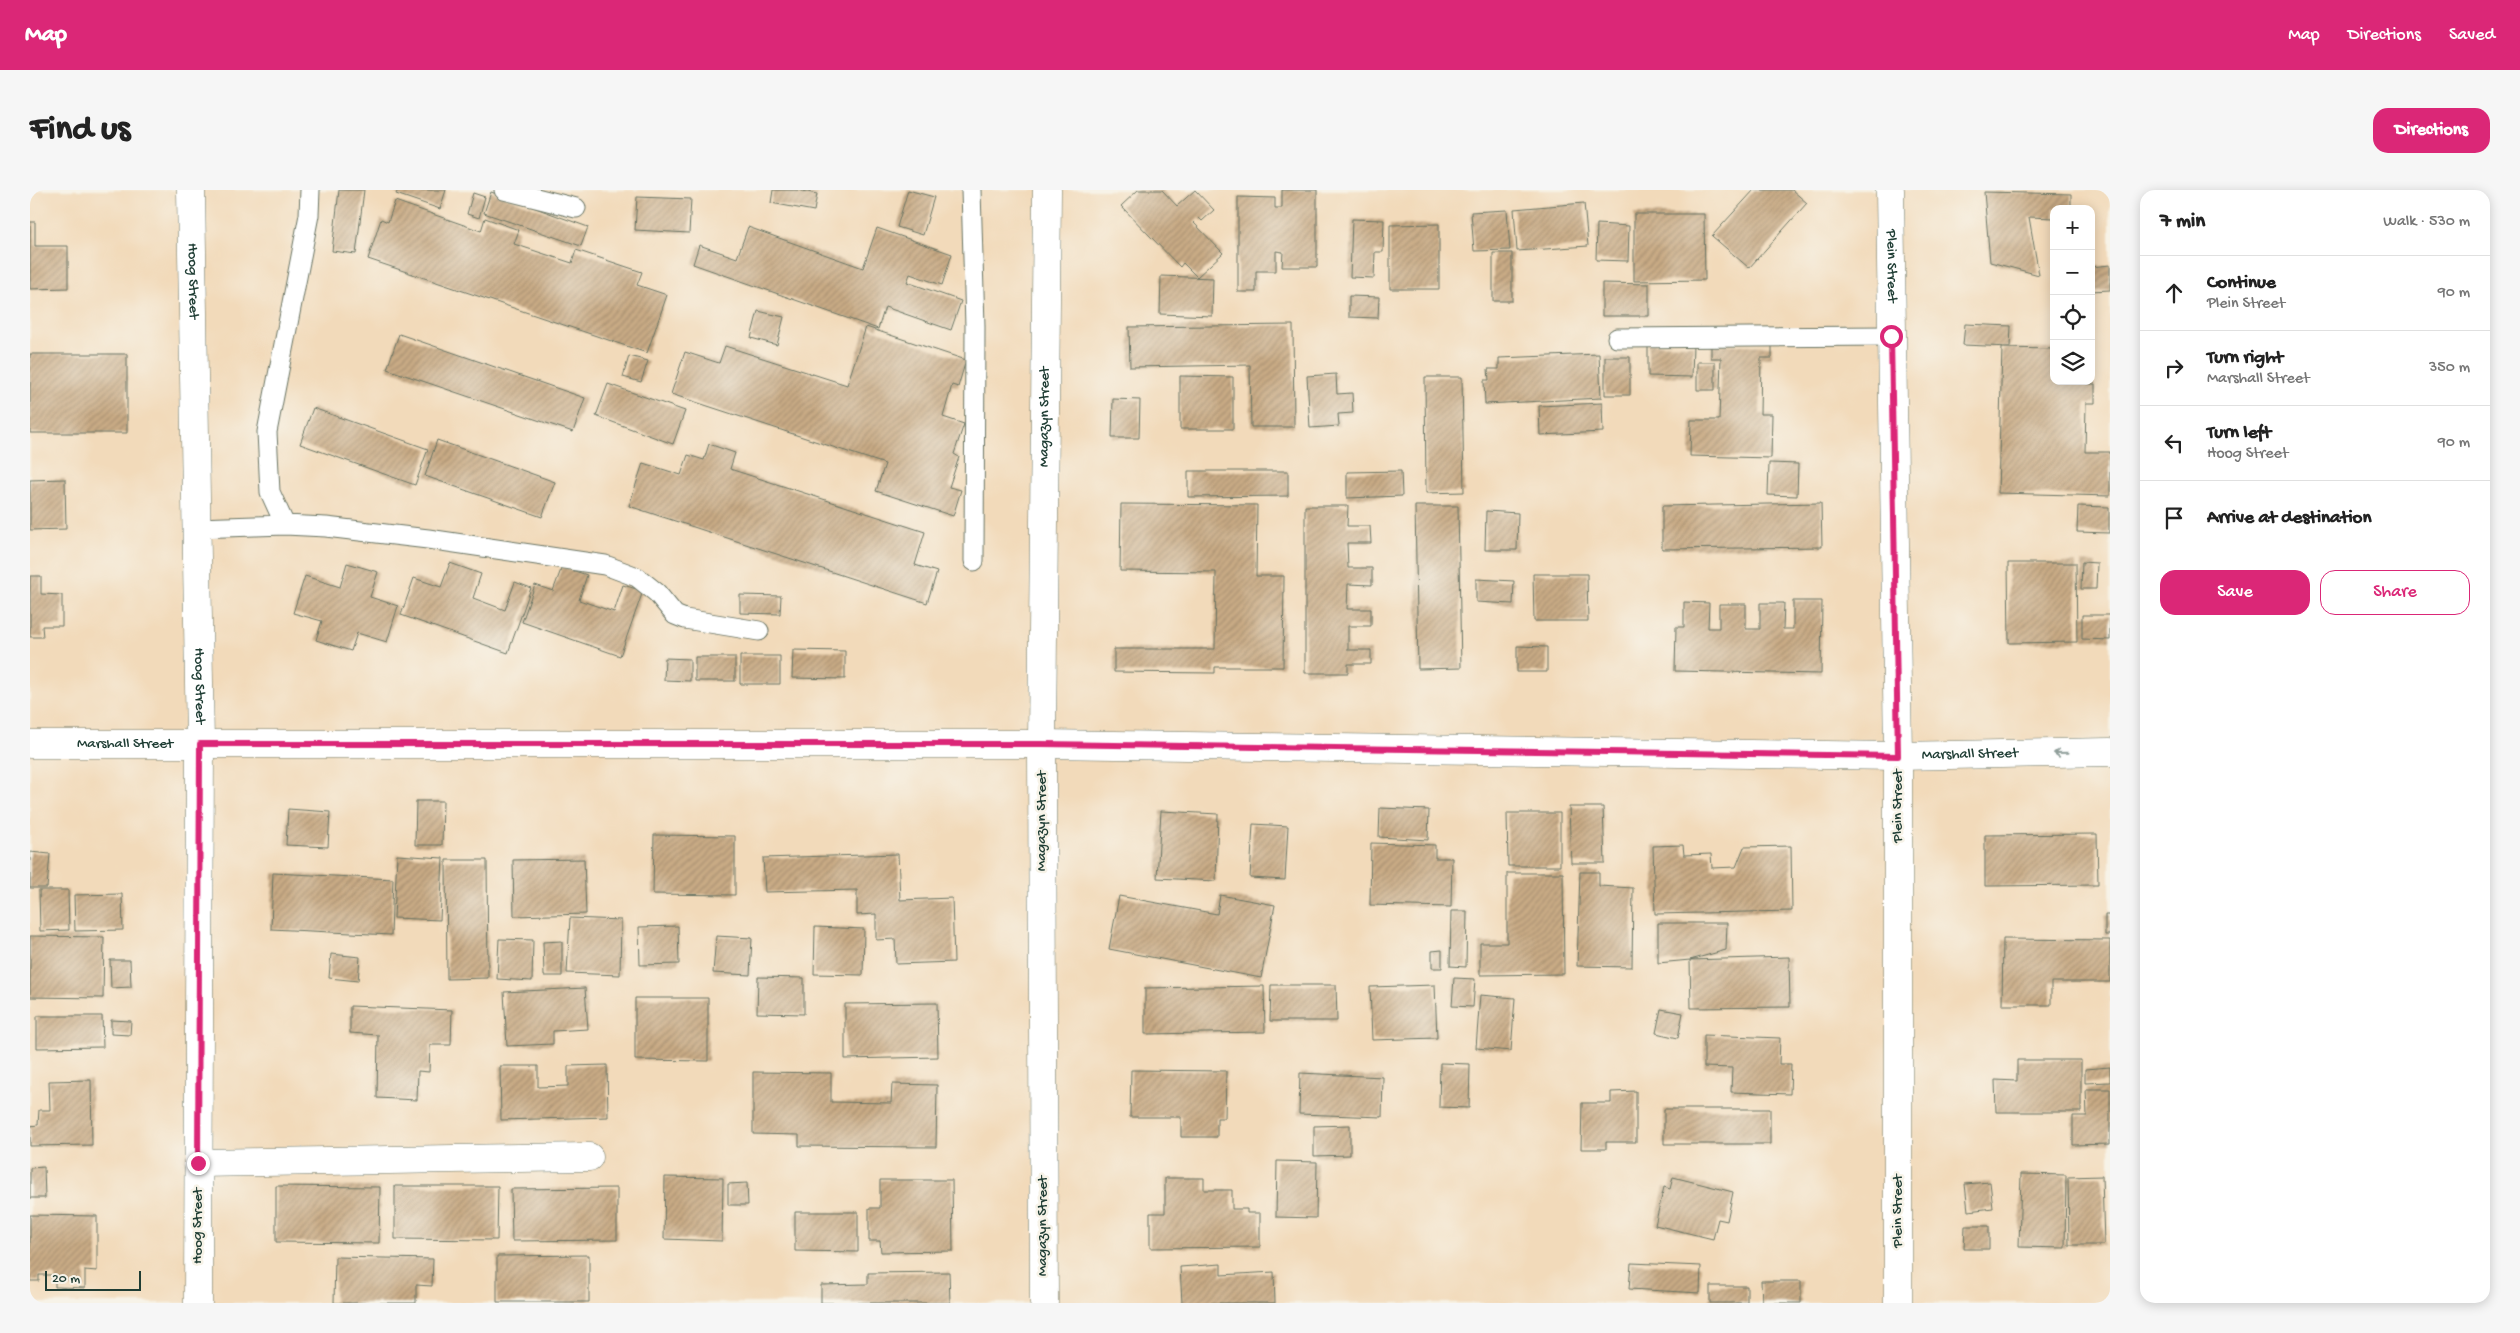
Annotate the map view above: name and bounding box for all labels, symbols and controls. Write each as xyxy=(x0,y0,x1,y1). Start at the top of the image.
text: Map xyxy=(25,21,67,50)
text: Map xyxy=(2288,25,2320,46)
text: Directions xyxy=(2348,25,2421,46)
text: Saved xyxy=(2449,25,2495,46)
button: Directions xyxy=(2373,108,2490,153)
text: Find us xyxy=(30,110,130,151)
map controls xyxy=(2050,205,2095,385)
button: + xyxy=(2050,205,2095,250)
text: 7 min xyxy=(2160,210,2205,235)
text: Walk · 530 m xyxy=(2383,213,2470,232)
street label: Plein Street xyxy=(1882,228,1901,305)
street label: Hoog Street xyxy=(183,243,202,321)
button: − xyxy=(2050,250,2095,295)
text: Continue xyxy=(2207,272,2276,295)
icon: ahead xyxy=(2160,279,2188,307)
text: 90 m xyxy=(2438,284,2470,303)
button: locate xyxy=(2050,295,2095,340)
text: Plein Street xyxy=(2207,295,2285,314)
route start xyxy=(1880,325,1903,348)
button: layers xyxy=(2050,340,2095,385)
text: Turn right xyxy=(2207,347,2283,370)
icon: right xyxy=(2160,354,2188,382)
text: 350 m xyxy=(2429,359,2470,378)
street label: Magazyn Street xyxy=(1035,365,1054,467)
text: Marshall Street xyxy=(2207,370,2310,389)
text: Turn left xyxy=(2207,422,2271,445)
icon: left xyxy=(2160,429,2188,457)
text: 90 m xyxy=(2438,434,2470,453)
text: Hoog Street xyxy=(2207,445,2288,464)
icon: arrive xyxy=(2160,504,2188,532)
text: Arrive at destination xyxy=(2207,507,2371,530)
button: Save xyxy=(2160,570,2310,615)
button: Share xyxy=(2320,570,2470,615)
street label: Hoog Street xyxy=(189,648,209,726)
street label: Marshall Street xyxy=(77,735,175,753)
street label: Marshall Street xyxy=(1922,745,2020,765)
one-way arrow xyxy=(2054,748,2070,757)
street label: Plein Street xyxy=(1889,767,1907,844)
street label: Magazyn Street xyxy=(1033,769,1051,871)
route end xyxy=(187,1152,210,1175)
street label: Plein Street xyxy=(1889,1172,1907,1249)
street label: Magazyn Street xyxy=(1034,1174,1052,1276)
street label: Hoog Street xyxy=(189,1186,207,1264)
scale bar xyxy=(45,1268,141,1291)
text: 20 m xyxy=(52,1271,80,1288)

